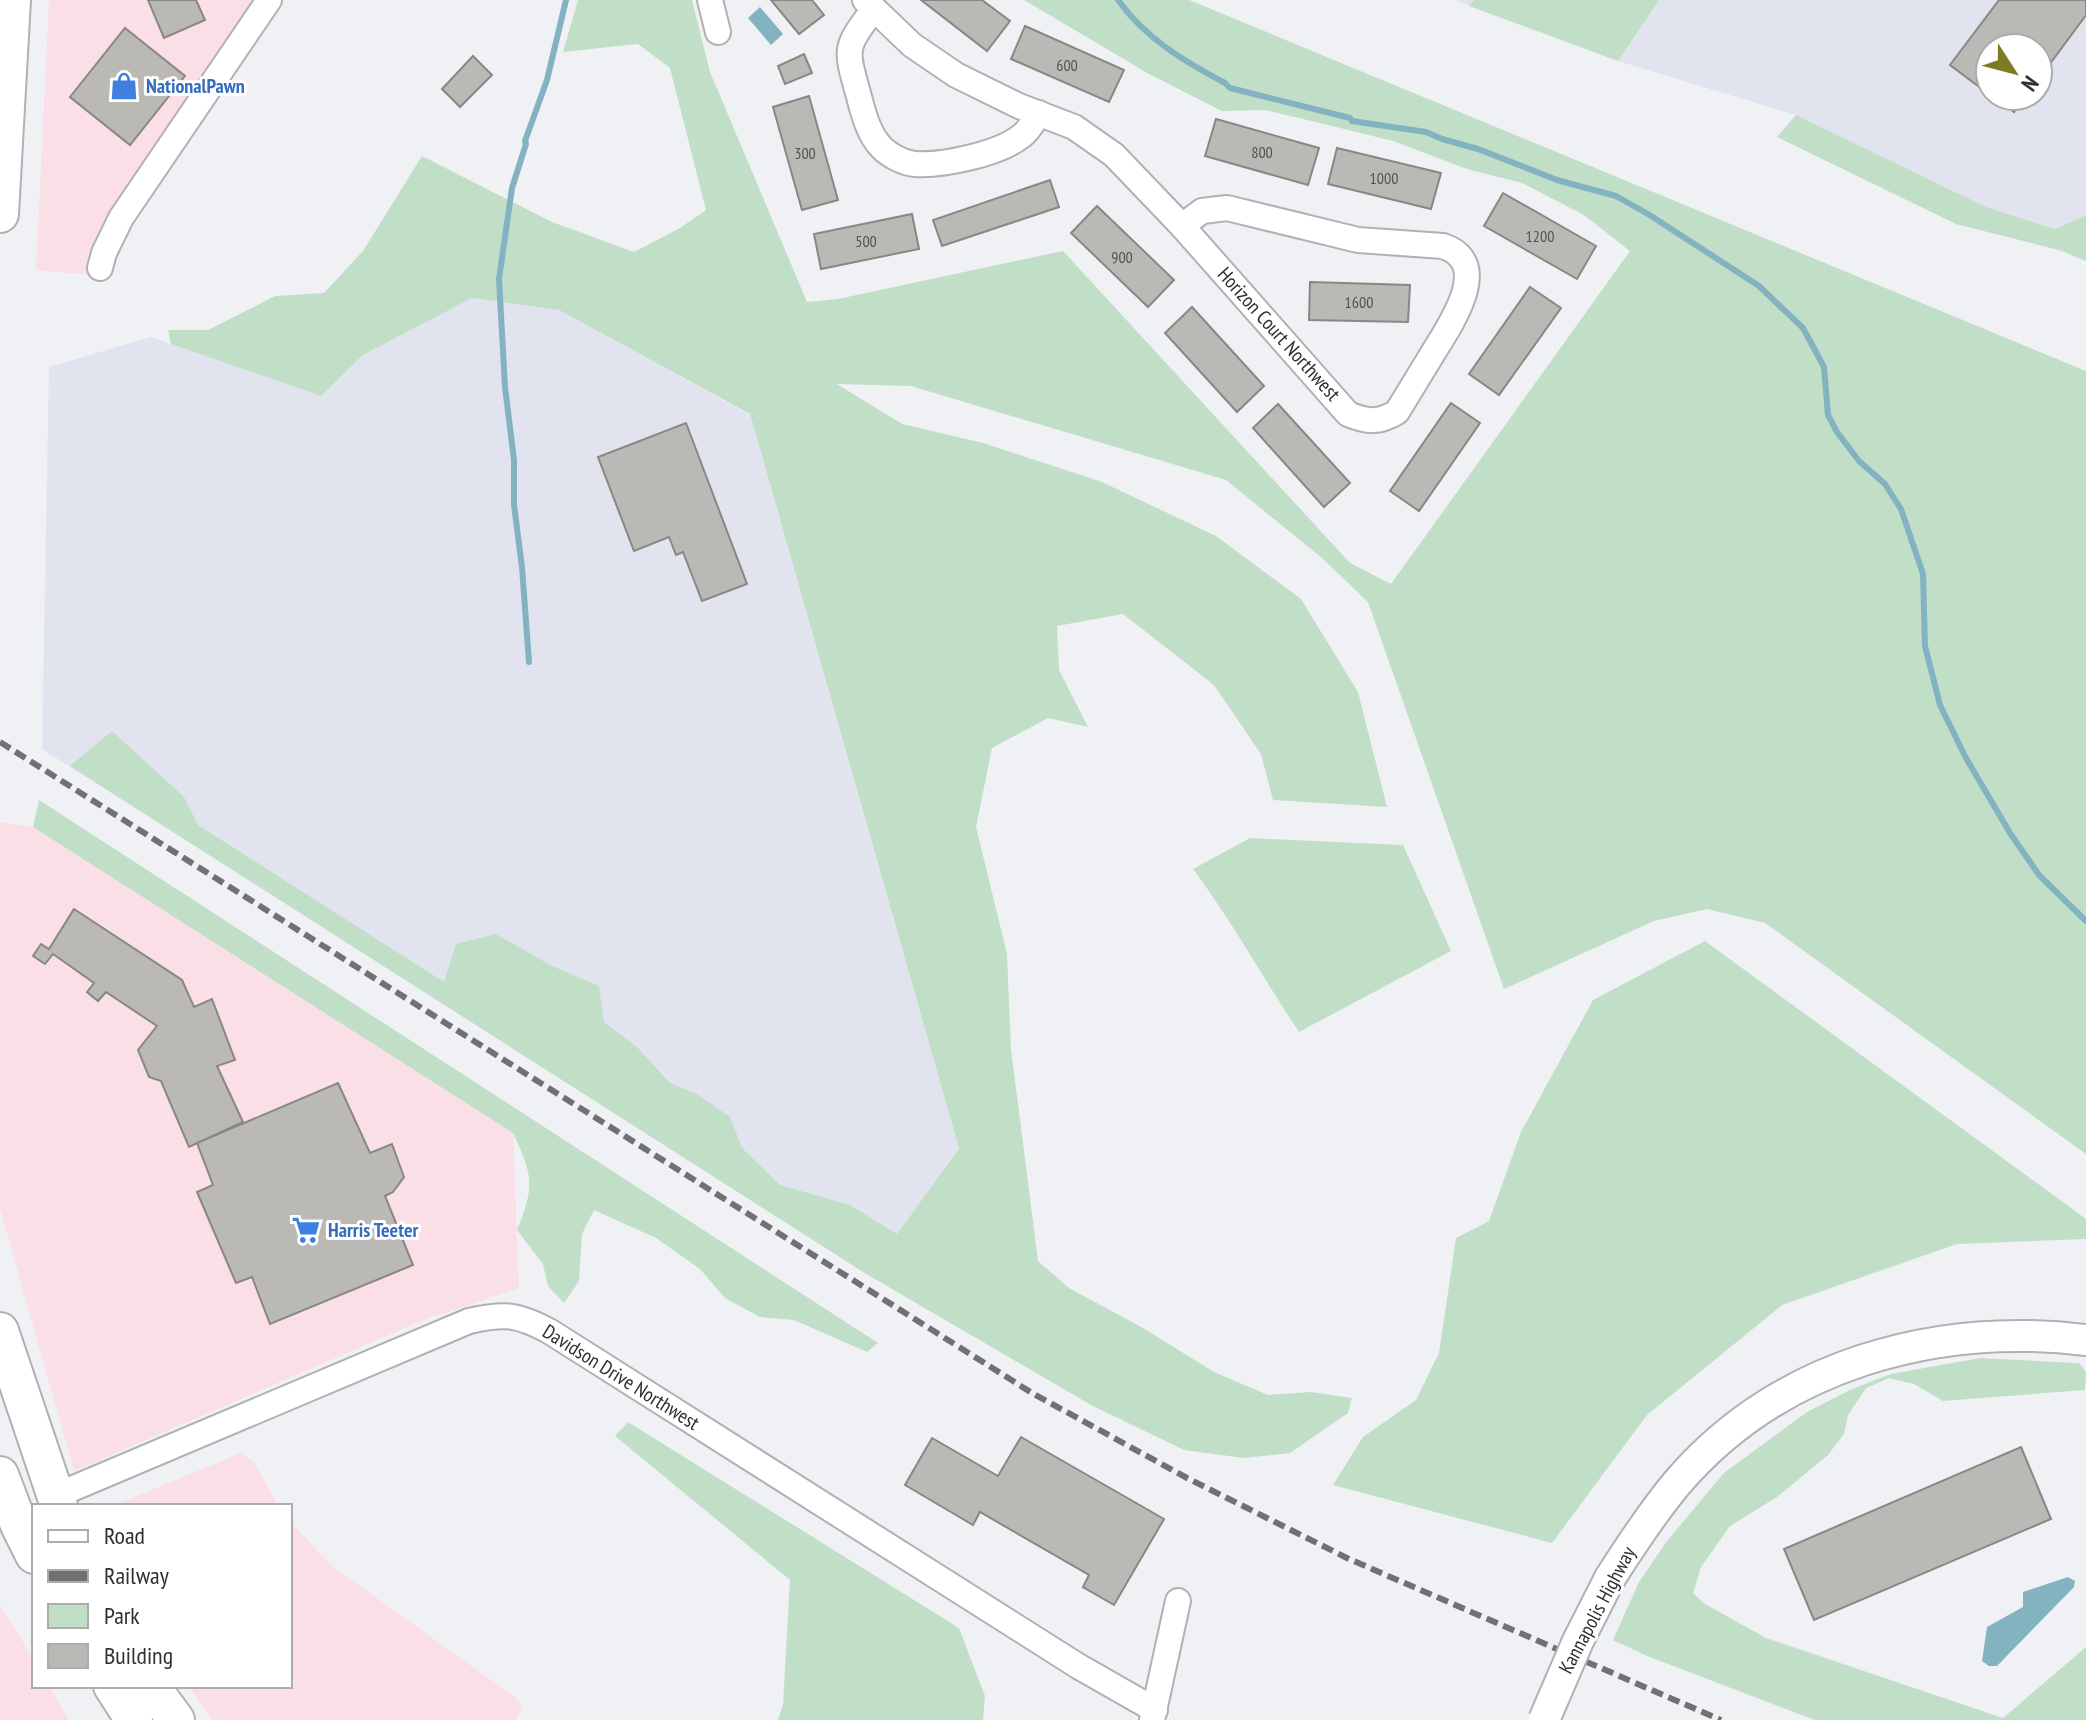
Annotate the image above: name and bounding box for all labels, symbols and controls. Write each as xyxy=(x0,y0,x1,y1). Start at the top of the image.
north arrow xyxy=(1974,32,2054,112)
house number: 600 xyxy=(1056,55,1078,75)
shop icon: NationalPawn xyxy=(109,71,139,101)
text: N xyxy=(2015,71,2045,97)
place label: NationalPawn xyxy=(146,73,245,99)
house number: 800 xyxy=(1251,142,1273,162)
house number: 300 xyxy=(794,143,816,163)
house number: 1000 xyxy=(1370,168,1398,188)
house number: 1200 xyxy=(1526,226,1554,246)
house number: 500 xyxy=(855,231,877,251)
house number: 900 xyxy=(1111,247,1133,267)
street label: Horizon Court Northwest xyxy=(1212,262,1346,407)
house number: 1600 xyxy=(1345,292,1373,312)
supermarket icon: Harris Teeter xyxy=(291,1215,321,1245)
place label: Harris Teeter xyxy=(328,1217,419,1243)
street label: Davidson Drive Northwest xyxy=(538,1318,705,1436)
legend xyxy=(32,1504,292,1688)
text: Road xyxy=(104,1520,145,1551)
street label: Kannapolis Highway xyxy=(1553,1542,1642,1678)
text: Railway xyxy=(104,1560,169,1591)
text: Park xyxy=(104,1600,140,1631)
text: Building xyxy=(104,1640,173,1671)

